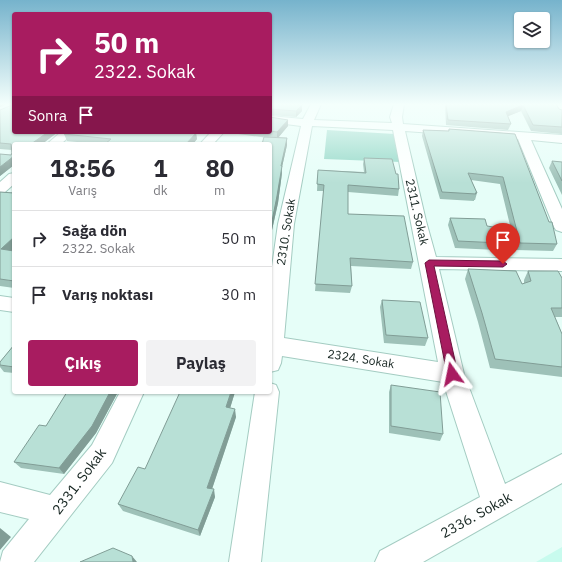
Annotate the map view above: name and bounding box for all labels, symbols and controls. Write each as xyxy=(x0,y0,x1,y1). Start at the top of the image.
map controls xyxy=(514,12,550,48)
button: layers xyxy=(514,12,550,48)
text: 50 m xyxy=(94,24,159,61)
icon: right xyxy=(28,28,80,80)
text: 2322. Sokak xyxy=(94,60,195,83)
icon: arrive xyxy=(75,104,97,126)
text: Sonra xyxy=(28,106,67,125)
text: 18:56 xyxy=(50,152,115,184)
text: 1 xyxy=(153,152,168,184)
text: 80 xyxy=(205,152,234,184)
street label: 2311. Sokak xyxy=(403,177,433,247)
text: Varış xyxy=(68,182,97,199)
text: dk xyxy=(153,182,168,199)
text: m xyxy=(214,182,225,199)
street label: 2310. Sokak xyxy=(273,197,298,266)
text: Sağa dön xyxy=(62,221,127,240)
pin xyxy=(486,223,520,264)
icon: right xyxy=(28,228,50,250)
text: 50 m xyxy=(221,229,256,248)
icon: arrive xyxy=(492,229,514,251)
text: 2322. Sokak xyxy=(62,240,135,257)
icon: arrive xyxy=(28,284,50,306)
text: Varış noktası xyxy=(62,285,153,304)
text: 30 m xyxy=(221,285,256,304)
button: Çıkış xyxy=(28,340,138,386)
button: Paylaş xyxy=(146,340,256,386)
street label: 2324. Sokak xyxy=(327,346,396,371)
position arrow xyxy=(431,353,473,395)
street label: 2331. Sokak xyxy=(48,444,110,518)
street label: 2336. Sokak xyxy=(437,488,515,542)

